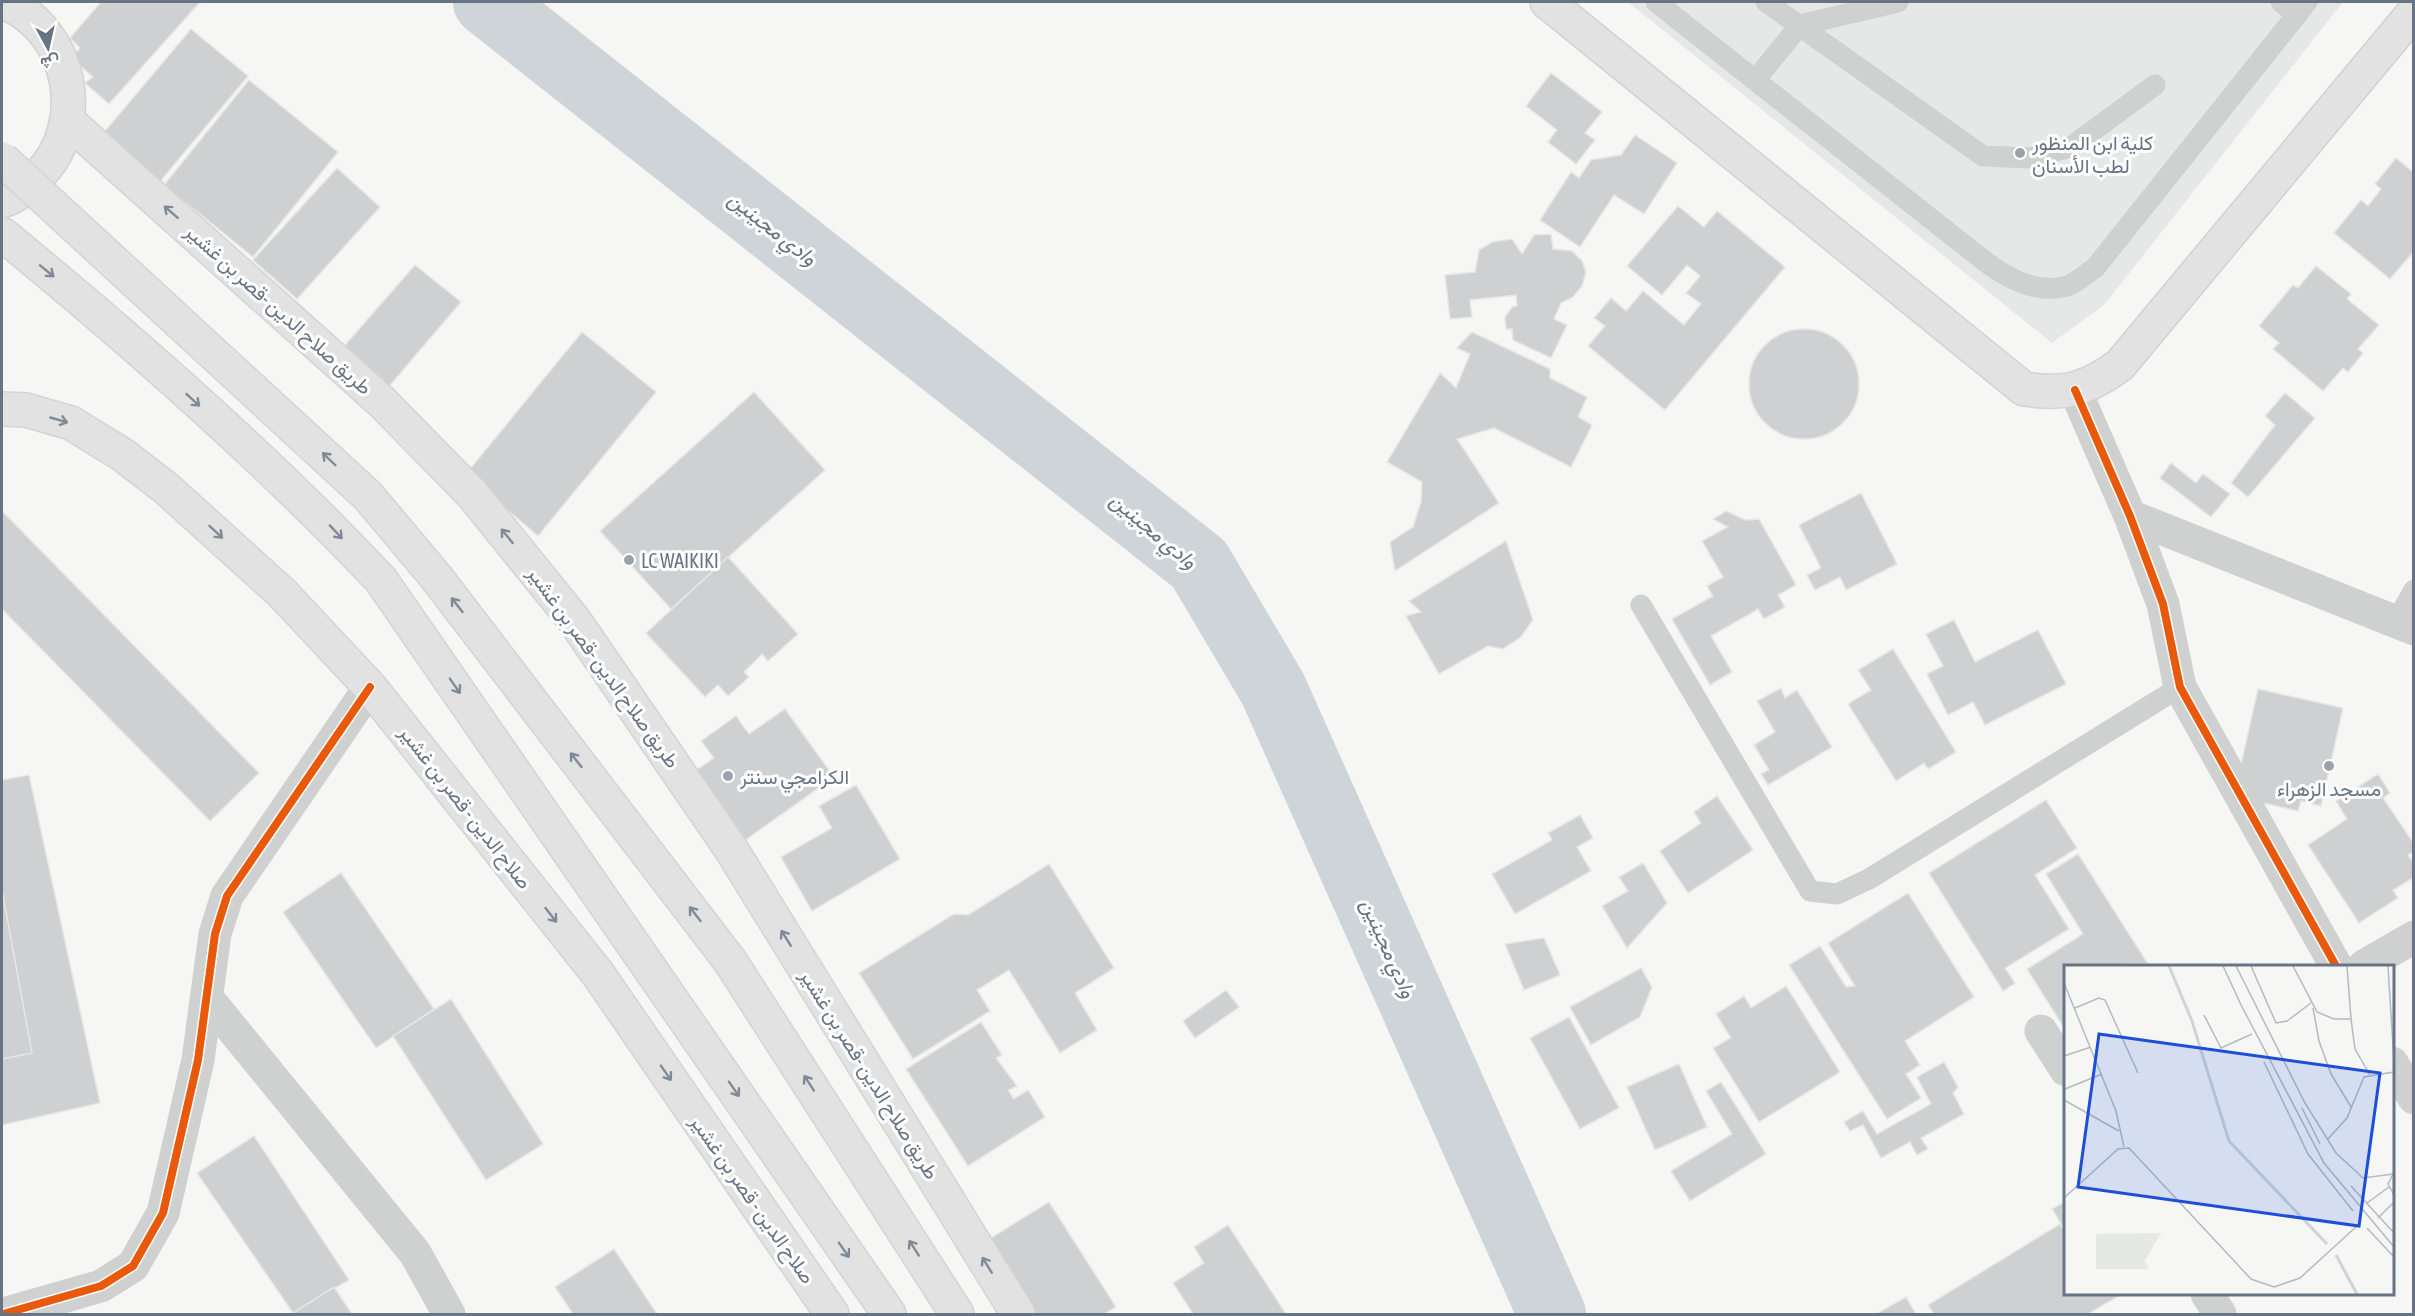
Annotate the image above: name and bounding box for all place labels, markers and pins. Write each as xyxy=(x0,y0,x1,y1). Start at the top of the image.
place label: كلية ابن المنظور لطب الأسنان xyxy=(2031,131,2153,178)
marker: كلية ابن المنظور لطب الأسنان xyxy=(2013,146,2027,160)
place label: LC WAIKIKI xyxy=(641,549,719,572)
marker: LC WAIKIKI xyxy=(622,553,636,567)
marker: مسجد الزهراء xyxy=(2322,759,2336,773)
place label: الكرامجي سنتر xyxy=(739,765,849,794)
marker: الكرامجي سنتر xyxy=(721,769,735,783)
place label: مسجد الزهراء xyxy=(2277,777,2381,802)

